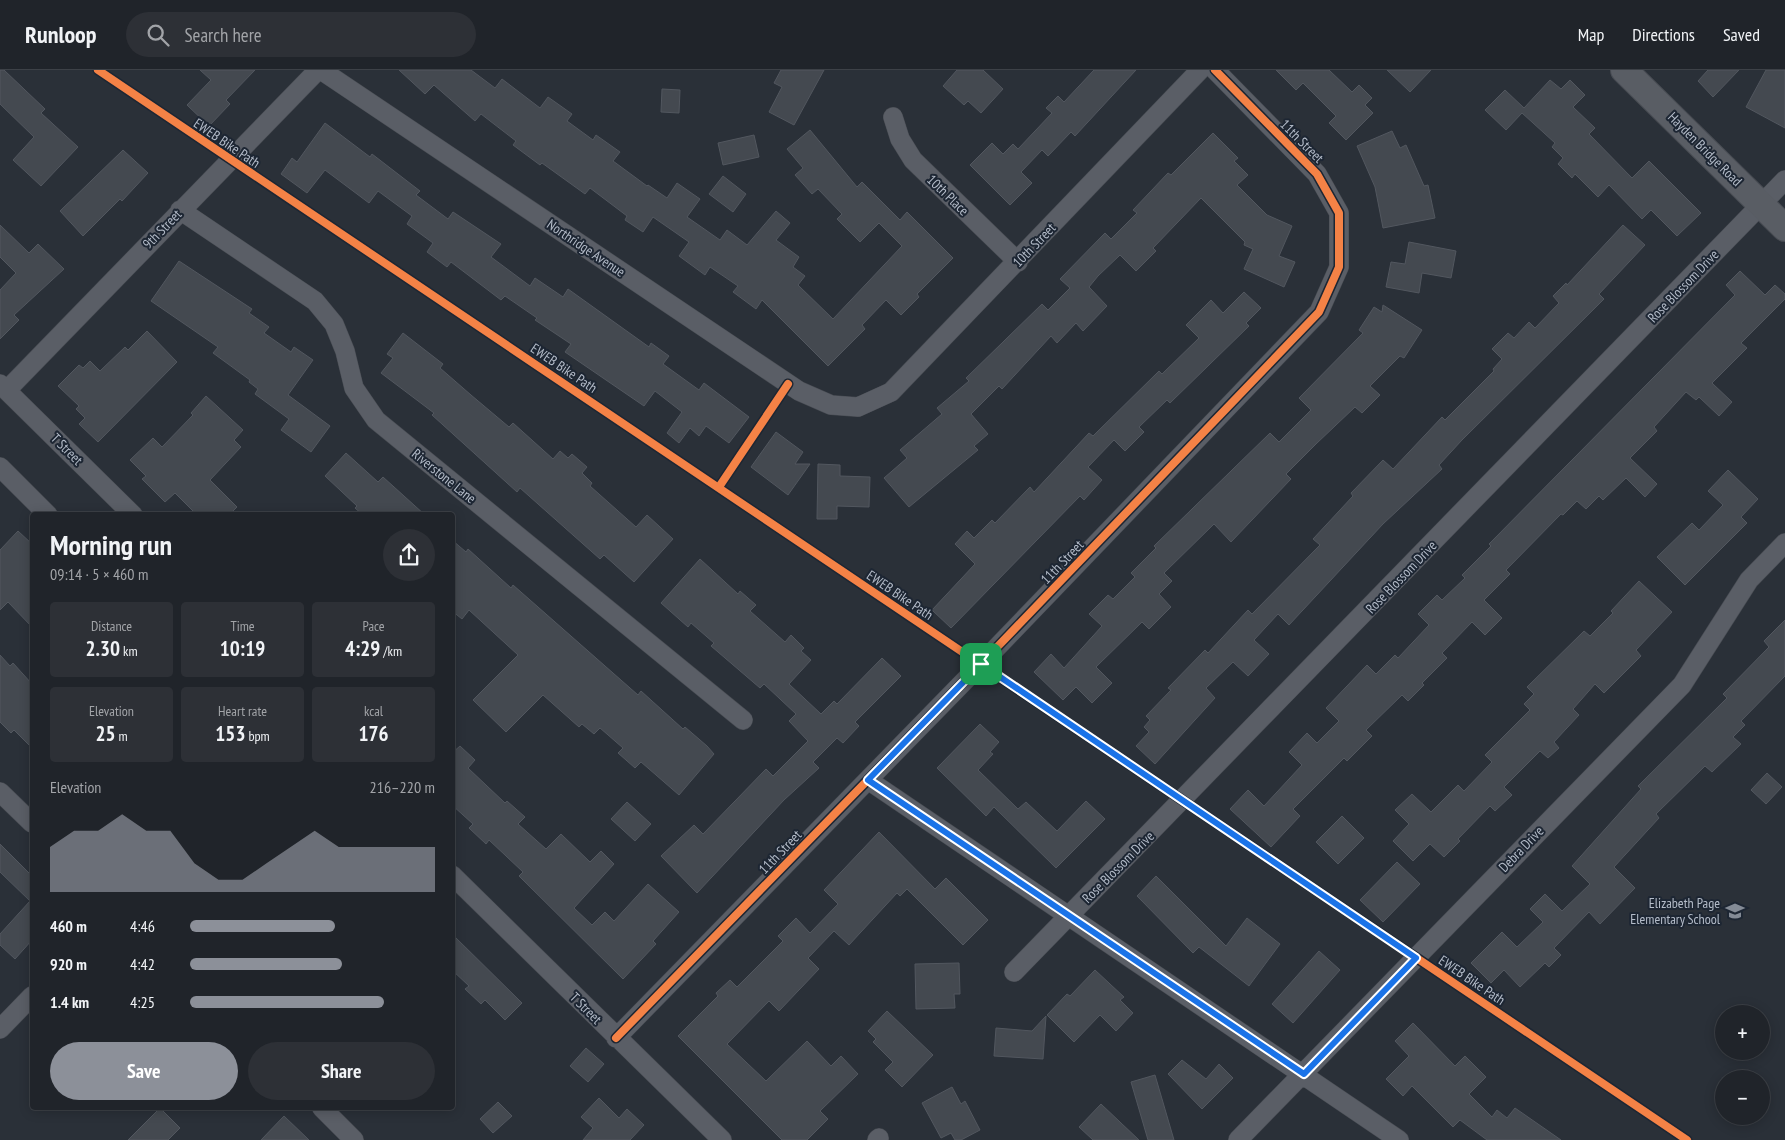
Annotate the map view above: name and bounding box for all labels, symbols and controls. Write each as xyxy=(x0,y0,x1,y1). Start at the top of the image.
search box xyxy=(126,12,476,57)
text: Runloop xyxy=(25,19,96,50)
icon: search xyxy=(144,21,172,49)
text: Search here xyxy=(184,23,262,47)
text: Map xyxy=(1578,23,1604,46)
text: Directions xyxy=(1632,23,1695,46)
text: Saved xyxy=(1723,23,1760,46)
street label: Hayden Bridge Road xyxy=(1664,108,1746,190)
street label: EWEB Bike Path xyxy=(190,114,264,172)
street label: 11th Street xyxy=(1276,115,1328,167)
street label: 10th Place xyxy=(923,171,973,219)
street label: 9th Street xyxy=(139,205,185,253)
street label: Northridge Avenue xyxy=(543,215,629,281)
street label: 10th Street xyxy=(1009,219,1060,271)
street label: Rose Blossom Drive xyxy=(1644,246,1722,326)
street label: EWEB Bike Path xyxy=(527,339,601,397)
street label: T Street xyxy=(47,429,87,469)
street label: Riverstone Lane xyxy=(408,445,480,507)
text: Morning run xyxy=(50,526,172,563)
button: share xyxy=(383,529,435,581)
street label: 11th Street xyxy=(1037,536,1088,588)
street label: Rose Blossom Drive xyxy=(1362,537,1440,617)
text: 09:14 · 5 × 460 m xyxy=(50,564,148,584)
street label: EWEB Bike Path xyxy=(863,566,937,624)
text: Distance xyxy=(91,617,132,635)
text: Time xyxy=(230,617,255,635)
text: Pace xyxy=(362,617,385,635)
text: 2.30 xyxy=(85,635,120,662)
text: 10:19 xyxy=(220,635,265,662)
text: 4:29 xyxy=(345,635,380,662)
text: km xyxy=(120,642,138,660)
text: /km xyxy=(380,642,402,660)
pin xyxy=(960,643,1002,685)
icon: arrive xyxy=(967,650,995,678)
text: Elevation xyxy=(89,702,134,720)
text: Heart rate xyxy=(218,702,267,720)
text: kcal xyxy=(364,702,383,720)
text: 25 xyxy=(95,720,115,747)
text: 153 xyxy=(215,720,245,747)
text: 176 xyxy=(358,720,389,747)
text: m xyxy=(115,727,128,745)
text: bpm xyxy=(245,727,270,745)
text: Elevation xyxy=(50,777,101,797)
text: 216–220 m xyxy=(370,777,435,797)
street label: Debra Drive xyxy=(1495,822,1547,876)
street label: 11th Street xyxy=(755,826,806,878)
street label: Rose Blossom Drive xyxy=(1078,827,1158,907)
place label: Elizabeth Page Elementary School xyxy=(1630,894,1721,928)
school or university icon: Elizabeth Page Elementary School xyxy=(1724,900,1746,922)
text: 460 m xyxy=(50,916,87,936)
text: 4:46 xyxy=(130,916,155,936)
street label: EWEB Bike Path xyxy=(1435,951,1509,1009)
text: 920 m xyxy=(50,954,87,974)
text: 4:42 xyxy=(130,954,155,974)
street label: T Street xyxy=(566,988,606,1028)
text: 1.4 km xyxy=(50,992,89,1012)
text: 4:25 xyxy=(130,992,155,1012)
map controls xyxy=(1715,1005,1770,1125)
button: + xyxy=(1715,1005,1770,1060)
button: Save xyxy=(50,1042,238,1100)
button: Share xyxy=(248,1042,435,1100)
button: − xyxy=(1715,1070,1770,1125)

